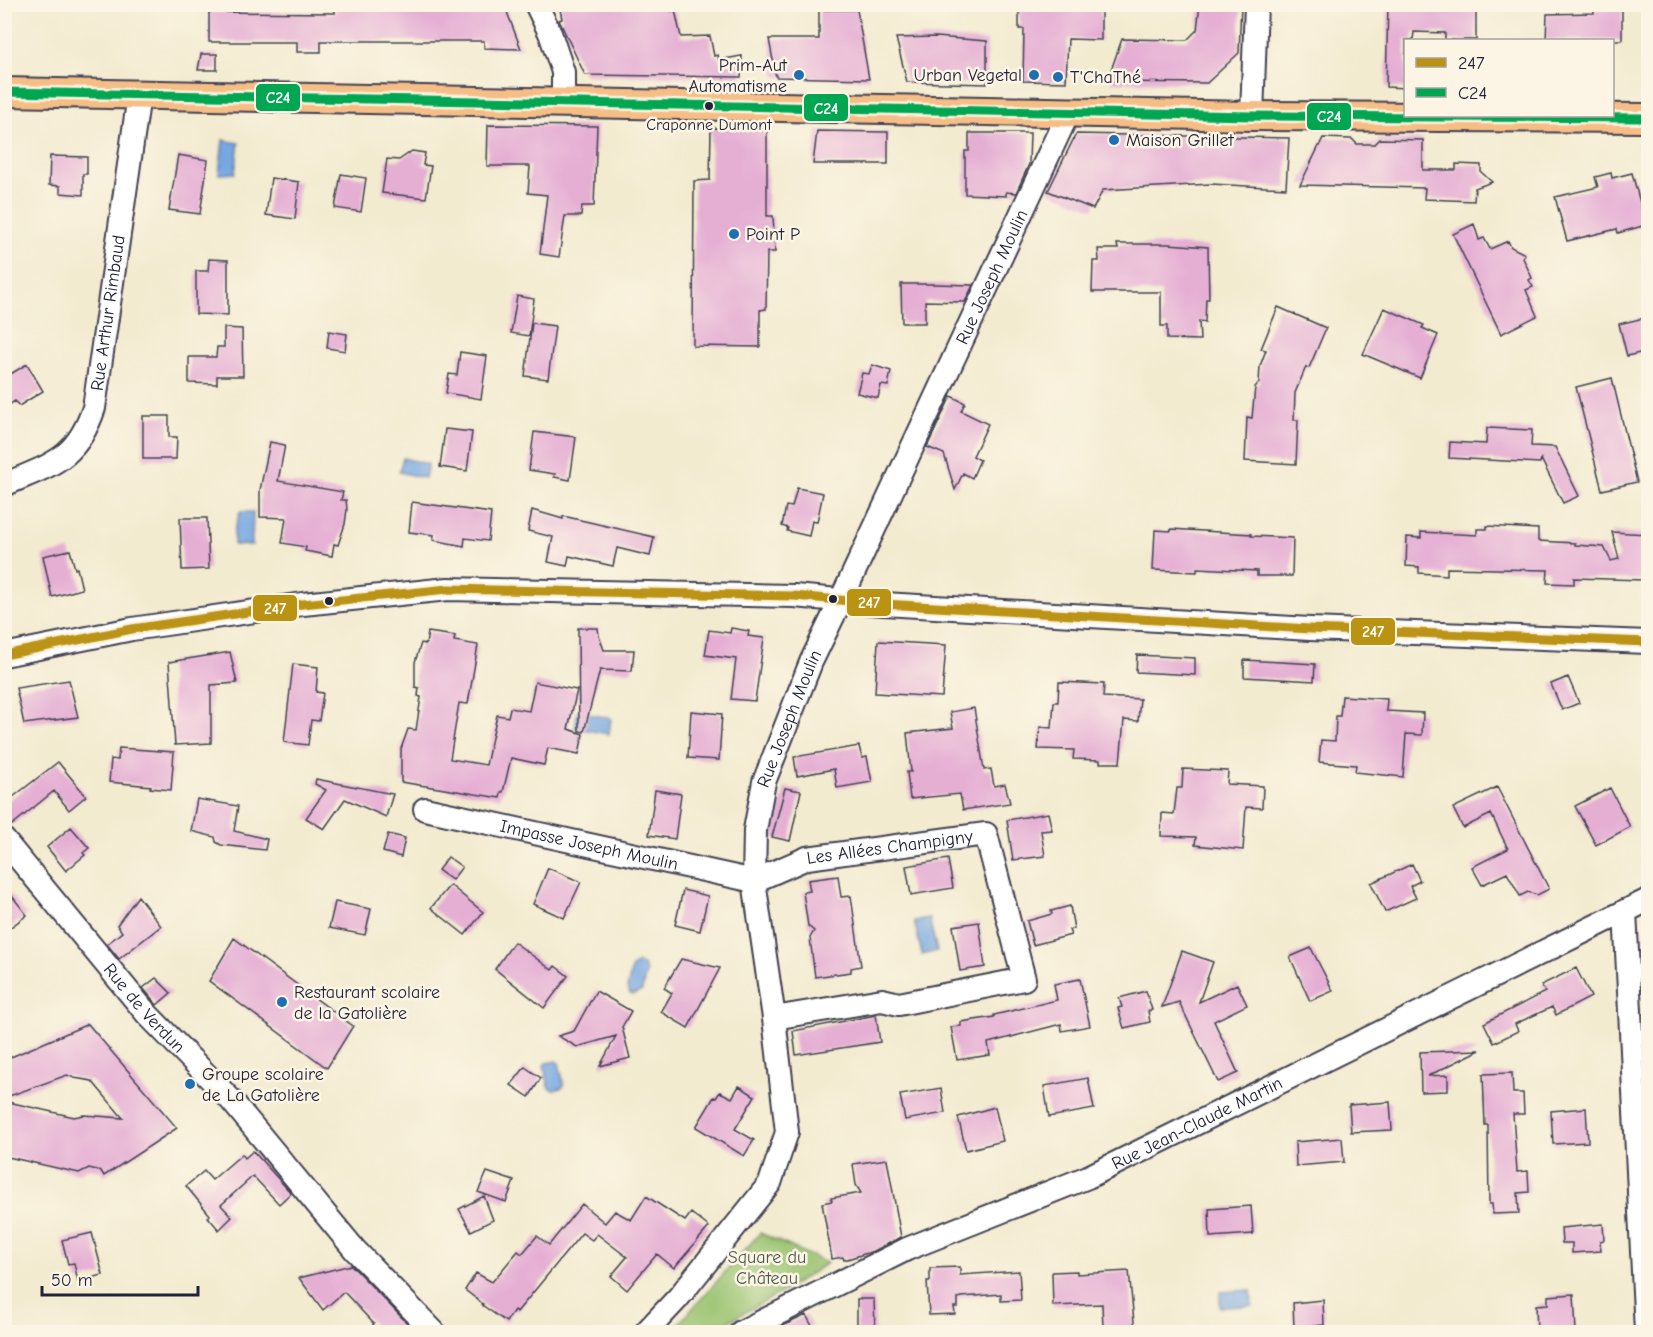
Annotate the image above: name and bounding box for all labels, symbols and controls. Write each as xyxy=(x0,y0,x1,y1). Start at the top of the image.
legend xyxy=(1404,39,1614,117)
text: 247 xyxy=(1458,53,1485,74)
place label: Prim-Aut Automatisme xyxy=(688,55,788,97)
place label: Urban Vegetal xyxy=(914,65,1022,86)
place label: T'ChaThé xyxy=(1070,67,1141,88)
marker: Prim-Aut Automatisme xyxy=(792,68,806,82)
marker: Urban Vegetal xyxy=(1027,68,1041,82)
marker: T'ChaThé xyxy=(1051,70,1065,84)
line badge: C24 xyxy=(255,83,301,112)
text: C24 xyxy=(1458,83,1487,104)
text: C24 xyxy=(266,89,290,107)
line badge: C24 xyxy=(803,93,849,122)
marker: Craponne Dumont xyxy=(703,100,715,112)
text: C24 xyxy=(814,100,838,118)
line badge: C24 xyxy=(1306,102,1352,131)
text: C24 xyxy=(1317,108,1341,126)
place label: Craponne Dumont xyxy=(646,116,772,134)
place label: Maison Grillet xyxy=(1126,130,1234,151)
marker: Maison Grillet xyxy=(1107,133,1121,147)
street label: Rue Joseph Moulin xyxy=(952,206,1032,348)
place label: Point P xyxy=(746,224,800,245)
marker: Point P xyxy=(727,227,741,241)
street label: Rue Arthur Rimbaud xyxy=(87,234,130,392)
line badge: 247 xyxy=(846,588,892,617)
unlabelled marker xyxy=(827,593,839,605)
line badge: 247 xyxy=(252,594,298,622)
text: 247 xyxy=(858,594,881,612)
unlabelled marker xyxy=(323,595,335,607)
text: 247 xyxy=(264,600,287,618)
line badge: 247 xyxy=(1350,617,1396,646)
text: 247 xyxy=(1362,623,1385,641)
street label: Rue Joseph Moulin xyxy=(753,646,826,791)
street label: Impasse Joseph Moulin xyxy=(498,816,680,875)
street label: Les Allées Champigny xyxy=(805,826,975,869)
street label: Rue de Verdun xyxy=(99,959,189,1057)
place label: Restaurant scolaire de la Gatolière xyxy=(294,982,440,1024)
marker: Restaurant scolaire de la Gatolière xyxy=(275,995,289,1009)
place label: Groupe scolaire de La Gatolière xyxy=(202,1064,324,1106)
street label: Rue Jean-Claude Martin xyxy=(1108,1073,1286,1175)
marker: Groupe scolaire de La Gatolière xyxy=(183,1077,197,1091)
park label: Square du Château xyxy=(728,1247,806,1289)
scale bar xyxy=(42,1259,198,1297)
text: 50 m xyxy=(51,1270,93,1291)

